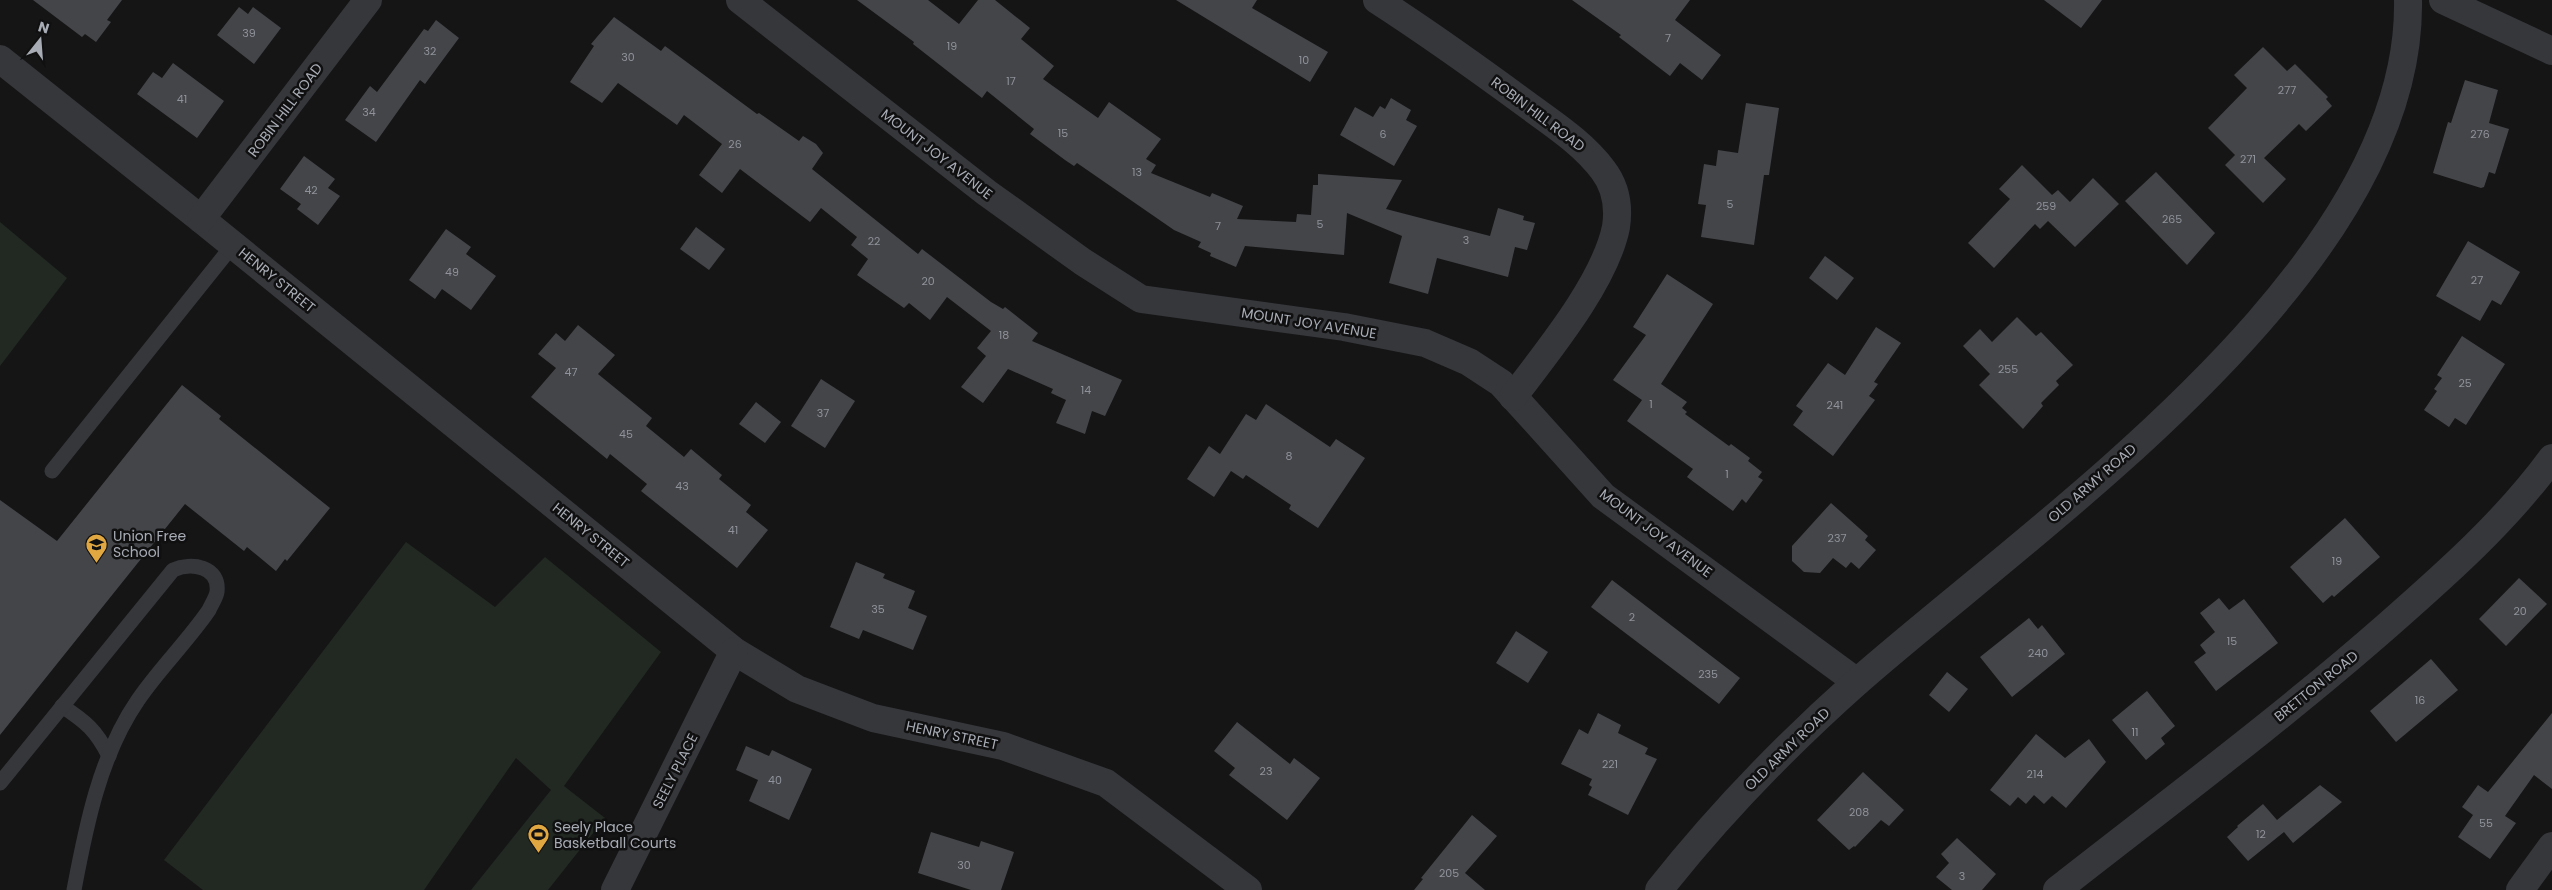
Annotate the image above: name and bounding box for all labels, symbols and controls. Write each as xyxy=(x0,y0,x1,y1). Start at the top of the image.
north arrow xyxy=(15,15,65,65)
text: N xyxy=(36,16,52,39)
house number: 39 xyxy=(242,25,256,41)
house number: 7 xyxy=(1665,30,1671,46)
house number: 19 xyxy=(947,38,957,54)
house number: 32 xyxy=(424,43,436,59)
house number: 30 xyxy=(621,49,635,65)
house number: 10 xyxy=(1299,52,1309,68)
street label: ROBIN HILL ROAD xyxy=(243,59,327,161)
street label: ROBIN HILL ROAD xyxy=(1487,72,1589,156)
house number: 17 xyxy=(1006,73,1016,89)
house number: 277 xyxy=(2278,82,2296,98)
house number: 41 xyxy=(177,91,187,107)
house number: 34 xyxy=(362,104,376,120)
street label: MOUNT JOY AVENUE xyxy=(877,104,997,204)
house number: 15 xyxy=(1058,125,1068,141)
house number: 6 xyxy=(1380,126,1387,142)
house number: 276 xyxy=(2470,126,2490,142)
house number: 26 xyxy=(728,136,742,152)
house number: 271 xyxy=(2240,151,2256,167)
house number: 13 xyxy=(1132,164,1142,180)
house number: 42 xyxy=(304,182,318,198)
house number: 5 xyxy=(1727,196,1734,212)
house number: 259 xyxy=(2036,198,2056,214)
house number: 265 xyxy=(2162,211,2182,227)
house number: 5 xyxy=(1317,216,1324,232)
house number: 7 xyxy=(1215,218,1221,234)
house number: 3 xyxy=(1463,232,1469,248)
house number: 22 xyxy=(868,233,880,249)
street label: HENRY STREET xyxy=(234,243,320,317)
house number: 49 xyxy=(445,264,459,280)
house number: 27 xyxy=(2471,272,2483,288)
house number: 20 xyxy=(921,273,935,289)
street label: MOUNT JOY AVENUE xyxy=(1240,302,1378,344)
house number: 18 xyxy=(999,327,1009,343)
house number: 255 xyxy=(1998,361,2018,377)
house number: 47 xyxy=(565,364,577,380)
house number: 25 xyxy=(2458,375,2472,391)
house number: 14 xyxy=(1081,382,1091,398)
house number: 1 xyxy=(1649,396,1653,412)
house number: 241 xyxy=(1827,397,1843,413)
house number: 37 xyxy=(817,405,829,421)
house number: 45 xyxy=(619,426,633,442)
street label: OLD ARMY ROAD xyxy=(2043,439,2141,527)
house number: 8 xyxy=(1286,448,1293,464)
house number: 1 xyxy=(1725,466,1729,482)
house number: 43 xyxy=(675,478,689,494)
street label: MOUNT JOY AVENUE xyxy=(1595,484,1717,582)
street label: HENRY STREET xyxy=(548,498,634,572)
house number: 41 xyxy=(728,522,738,538)
place label: Union Free School xyxy=(113,526,186,562)
house number: 237 xyxy=(1828,530,1846,546)
school or university icon: Union Free School xyxy=(85,532,109,563)
house number: 19 xyxy=(2332,553,2342,569)
house number: 35 xyxy=(871,601,885,617)
house number: 20 xyxy=(2513,603,2527,619)
house number: 2 xyxy=(1629,609,1635,625)
house number: 15 xyxy=(2227,633,2237,649)
house number: 240 xyxy=(2028,645,2048,661)
street label: BRETTON ROAD xyxy=(2270,646,2362,726)
house number: 235 xyxy=(1698,666,1718,682)
house number: 16 xyxy=(2415,692,2425,708)
street label: OLD ARMY ROAD xyxy=(1740,703,1834,795)
street label: HENRY STREET xyxy=(904,716,1000,755)
house number: 11 xyxy=(2131,724,2139,740)
street label: SEELY PLACE xyxy=(647,730,703,812)
house number: 221 xyxy=(1602,756,1618,772)
house number: 23 xyxy=(1260,763,1272,779)
house number: 214 xyxy=(2027,766,2043,782)
house number: 40 xyxy=(768,772,782,788)
house number: 208 xyxy=(1849,804,1869,820)
house number: 55 xyxy=(2479,815,2493,831)
place label: Seely Place Basketball Courts xyxy=(554,817,676,853)
sports icon: Seely Place Basketball Courts xyxy=(526,823,550,854)
house number: 12 xyxy=(2256,826,2266,842)
house number: 30 xyxy=(957,857,971,873)
house number: 205 xyxy=(1439,865,1459,881)
house number: 3 xyxy=(1959,868,1965,884)

